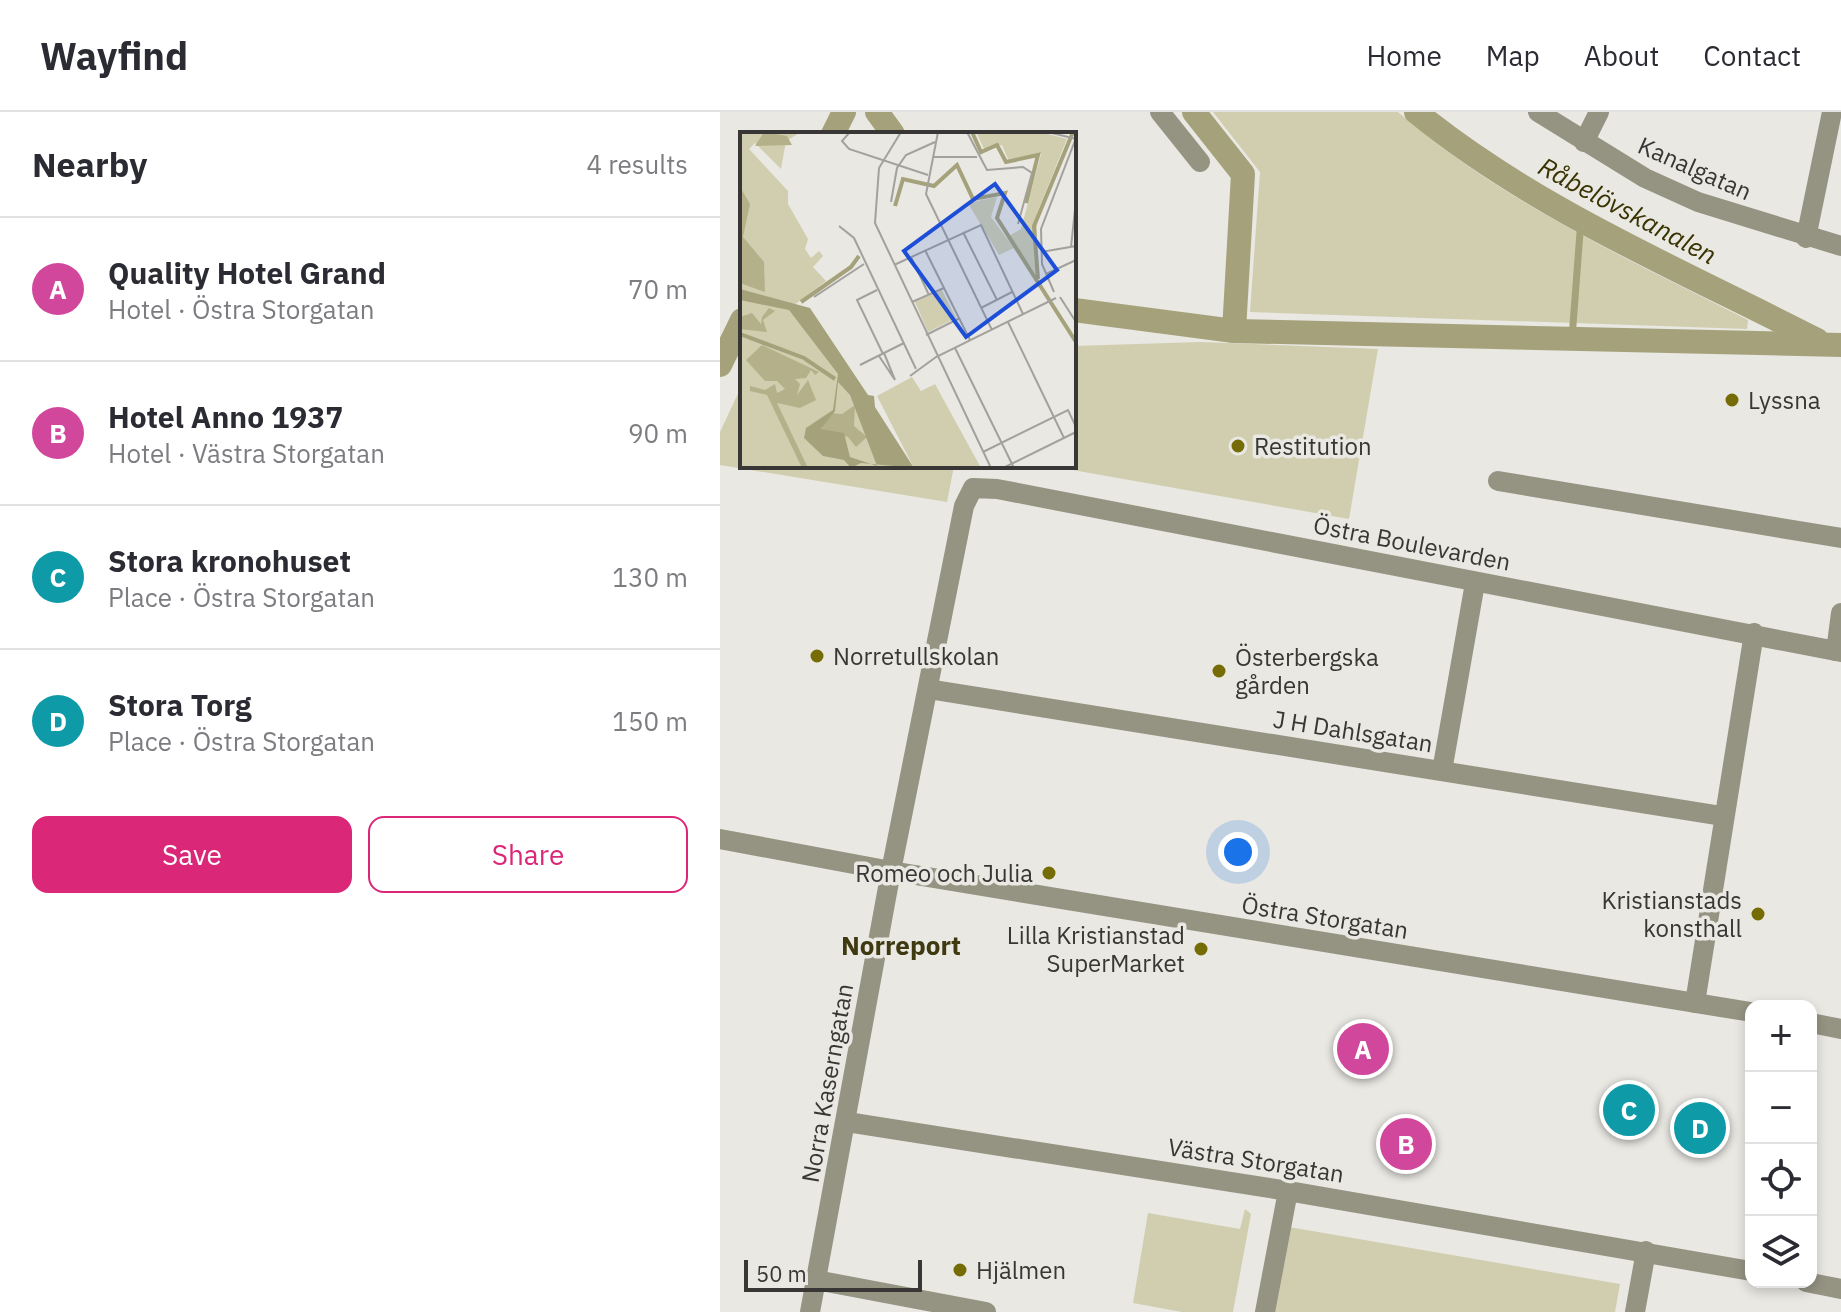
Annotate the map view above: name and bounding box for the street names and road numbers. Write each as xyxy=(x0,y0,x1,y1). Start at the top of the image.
street label: Kanalgatan xyxy=(1633,129,1757,207)
street label: Östra Boulevarden xyxy=(1311,508,1513,578)
street label: J H Dahlsgatan xyxy=(1271,703,1435,759)
street label: Östra Storgatan xyxy=(1239,888,1411,946)
street label: Norra Kaserngatan xyxy=(794,981,860,1185)
street label: Västra Storgatan xyxy=(1166,1130,1346,1190)

